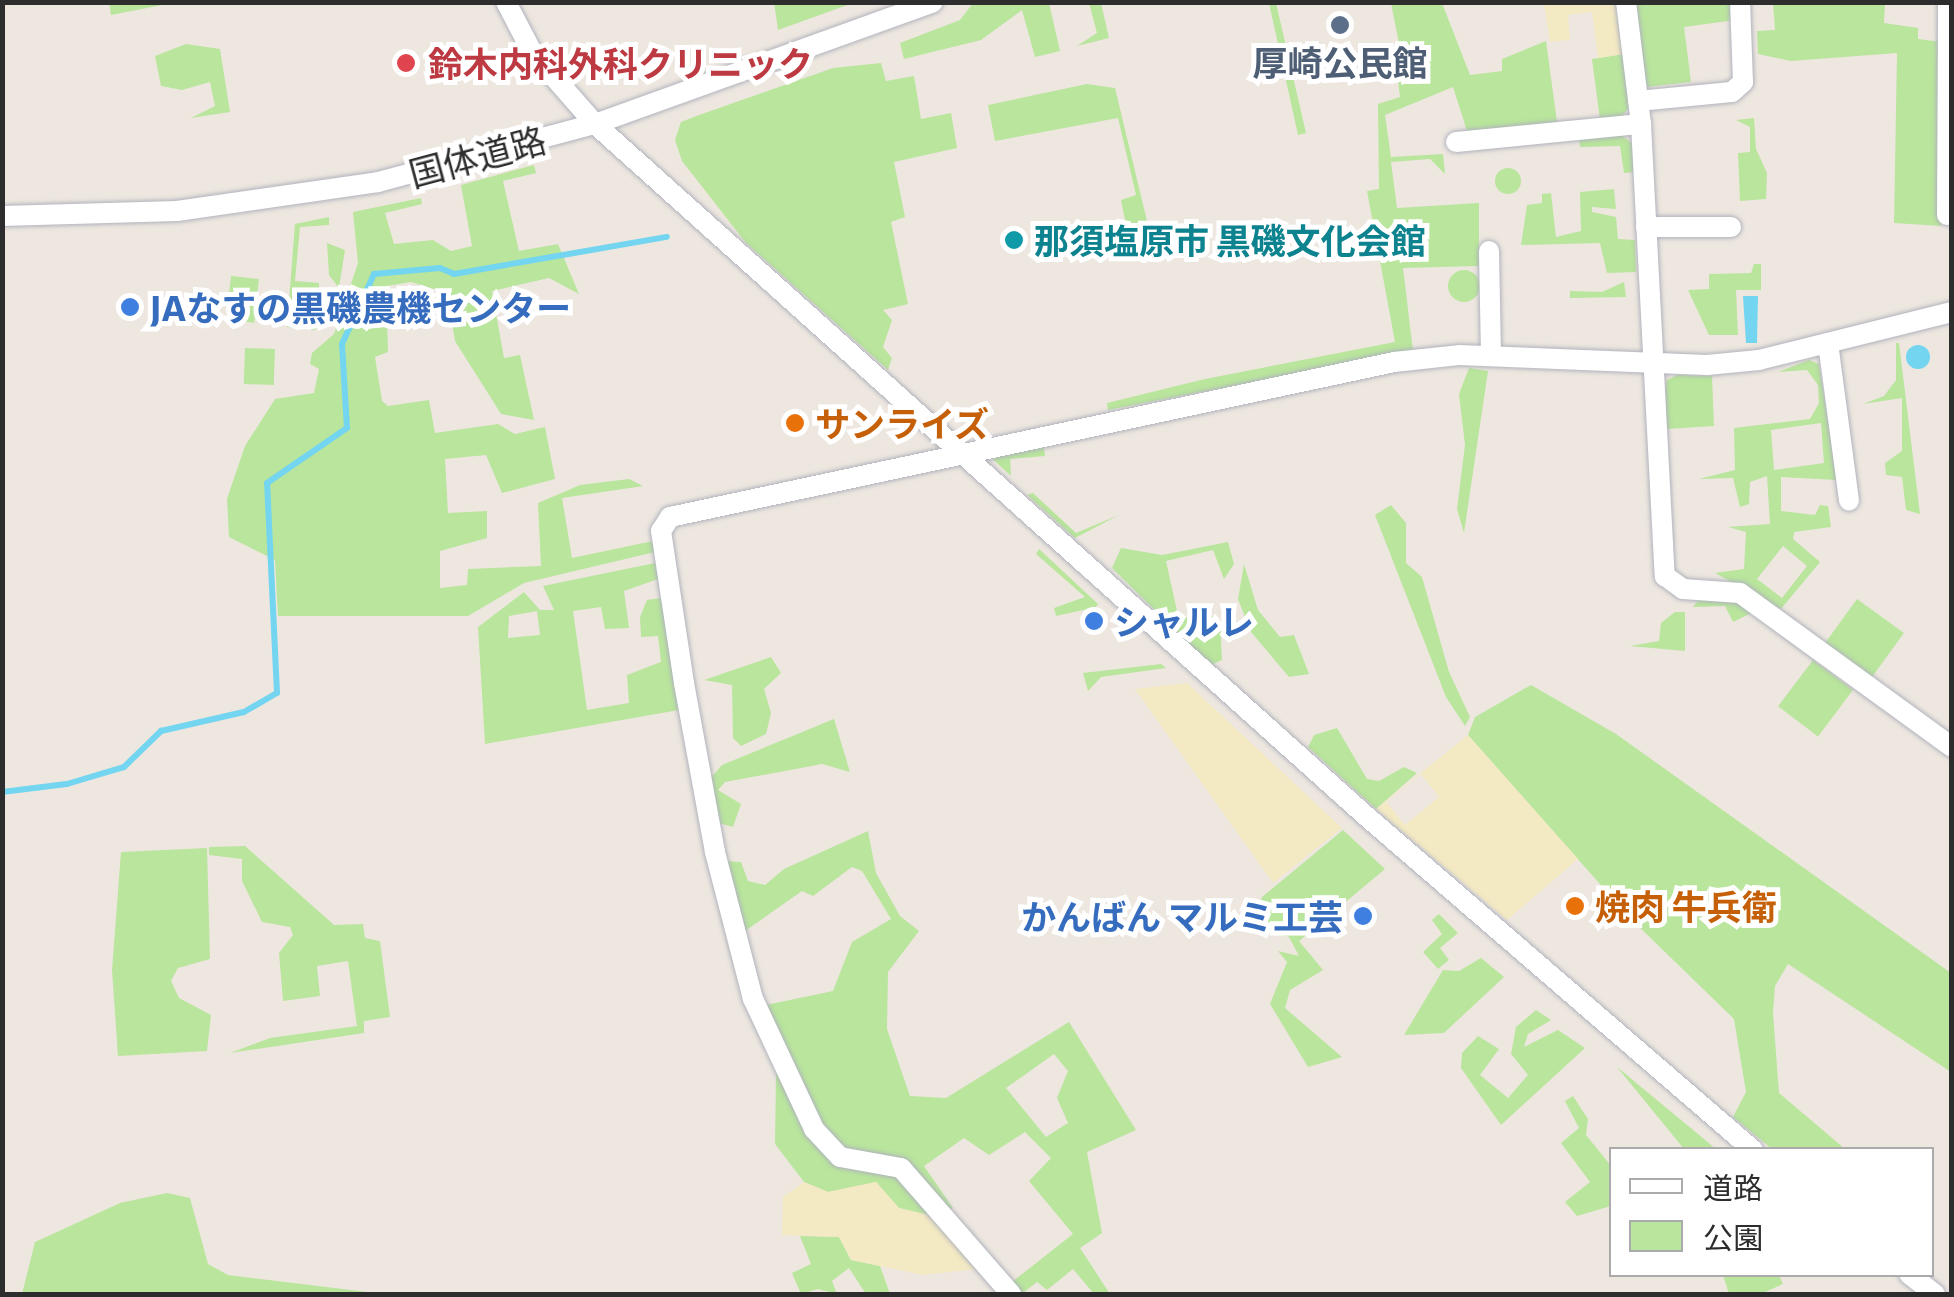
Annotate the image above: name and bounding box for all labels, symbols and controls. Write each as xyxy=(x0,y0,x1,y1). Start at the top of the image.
marker: 厚崎公民館 xyxy=(1329,14,1351,36)
place label: 厚崎公民館 xyxy=(1253,41,1427,83)
place label: 鈴木内科外科クリニック xyxy=(428,42,813,84)
marker: 鈴木内科外科クリニック xyxy=(393,50,419,76)
street label: 国体道路 xyxy=(404,118,550,194)
place label: 那須塩原市 黒磯文化会館 xyxy=(1034,219,1426,261)
marker: 那須塩原市 黒磯文化会館 xyxy=(1003,229,1025,251)
place label: JAなすの黒磯農機センター xyxy=(150,286,571,328)
marker: JAなすの黒磯農機センター xyxy=(119,296,141,318)
place label: サンライズ xyxy=(815,402,990,444)
marker: サンライズ xyxy=(784,412,806,434)
place label: シャルレ xyxy=(1114,600,1254,642)
marker: シャルレ xyxy=(1083,610,1105,632)
place label: 焼肉 牛兵衛 xyxy=(1595,885,1777,927)
place label: かんばん マルミ工芸 xyxy=(1021,895,1343,937)
marker: 焼肉 牛兵衛 xyxy=(1564,895,1586,917)
marker: かんばん マルミ工芸 xyxy=(1352,905,1374,927)
legend xyxy=(1609,1147,1934,1277)
text: 道路 xyxy=(1703,1168,1763,1205)
text: 公園 xyxy=(1703,1218,1763,1255)

